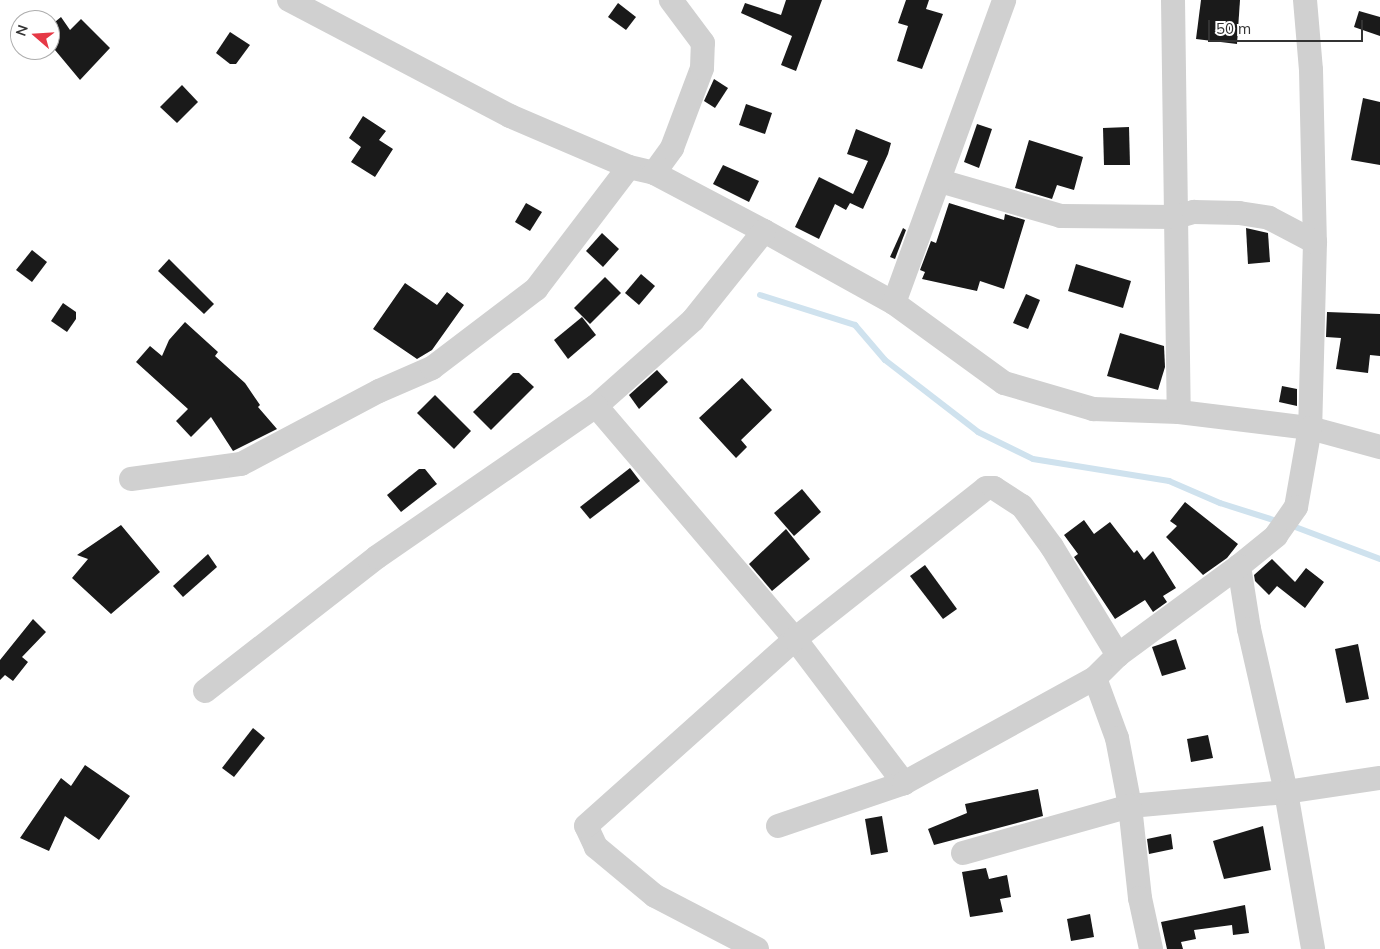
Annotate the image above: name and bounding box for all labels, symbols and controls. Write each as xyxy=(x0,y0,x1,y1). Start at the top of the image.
north arrow xyxy=(10,10,60,60)
scale bar xyxy=(1210,10,1365,42)
text: 50 m xyxy=(1216,19,1251,38)
text: N xyxy=(12,23,32,38)

